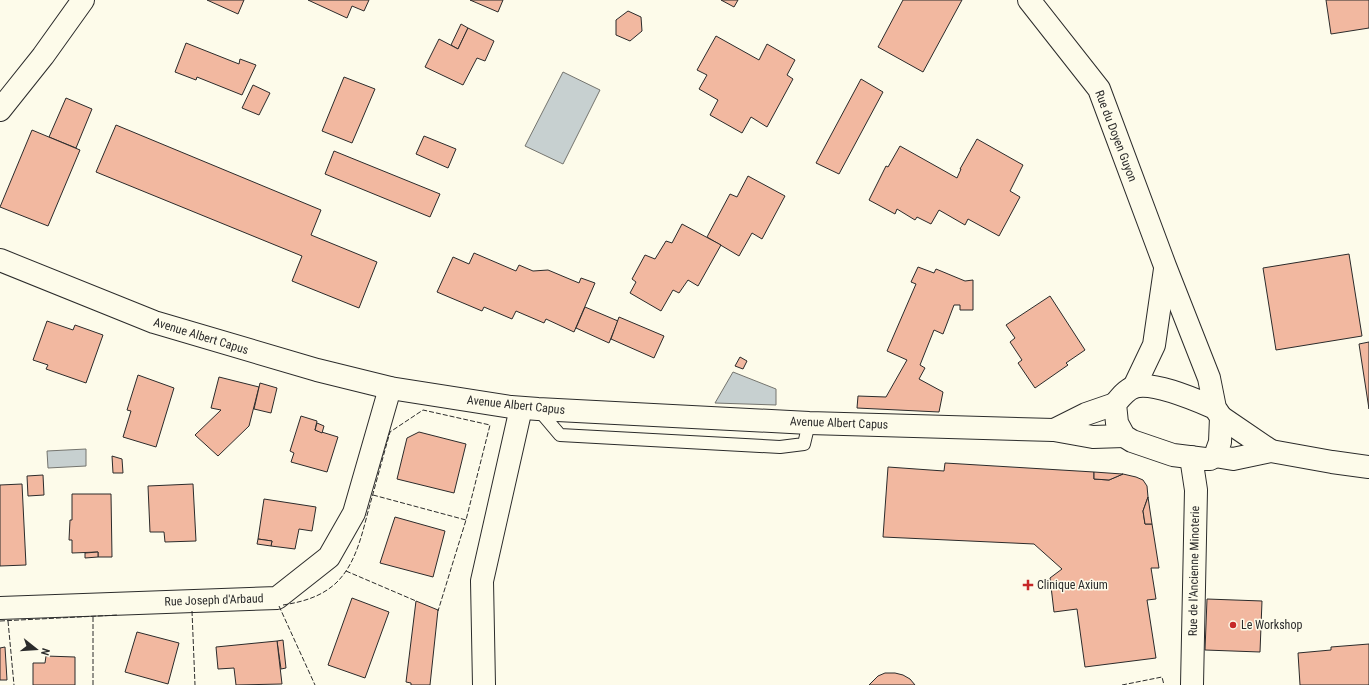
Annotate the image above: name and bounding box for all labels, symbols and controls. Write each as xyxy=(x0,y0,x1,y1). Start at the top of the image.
street label: Rue du Doyen Guyon xyxy=(1092,88,1140,184)
street label: Avenue Albert Capus xyxy=(152,315,250,357)
street label: Avenue Albert Capus xyxy=(466,393,566,417)
street label: Avenue Albert Capus xyxy=(790,414,888,432)
street label: Rue de l'Ancienne Minoterie xyxy=(1186,505,1202,636)
place label: Clinique Axium xyxy=(1037,578,1108,592)
marker: Clinique Axium xyxy=(1022,579,1034,591)
street label: Rue Joseph d'Arbaud xyxy=(164,591,264,609)
place label: Le Workshop xyxy=(1241,618,1302,632)
marker: Le Workshop xyxy=(1228,620,1238,630)
north arrow xyxy=(16,629,56,669)
text: N xyxy=(38,647,52,657)

